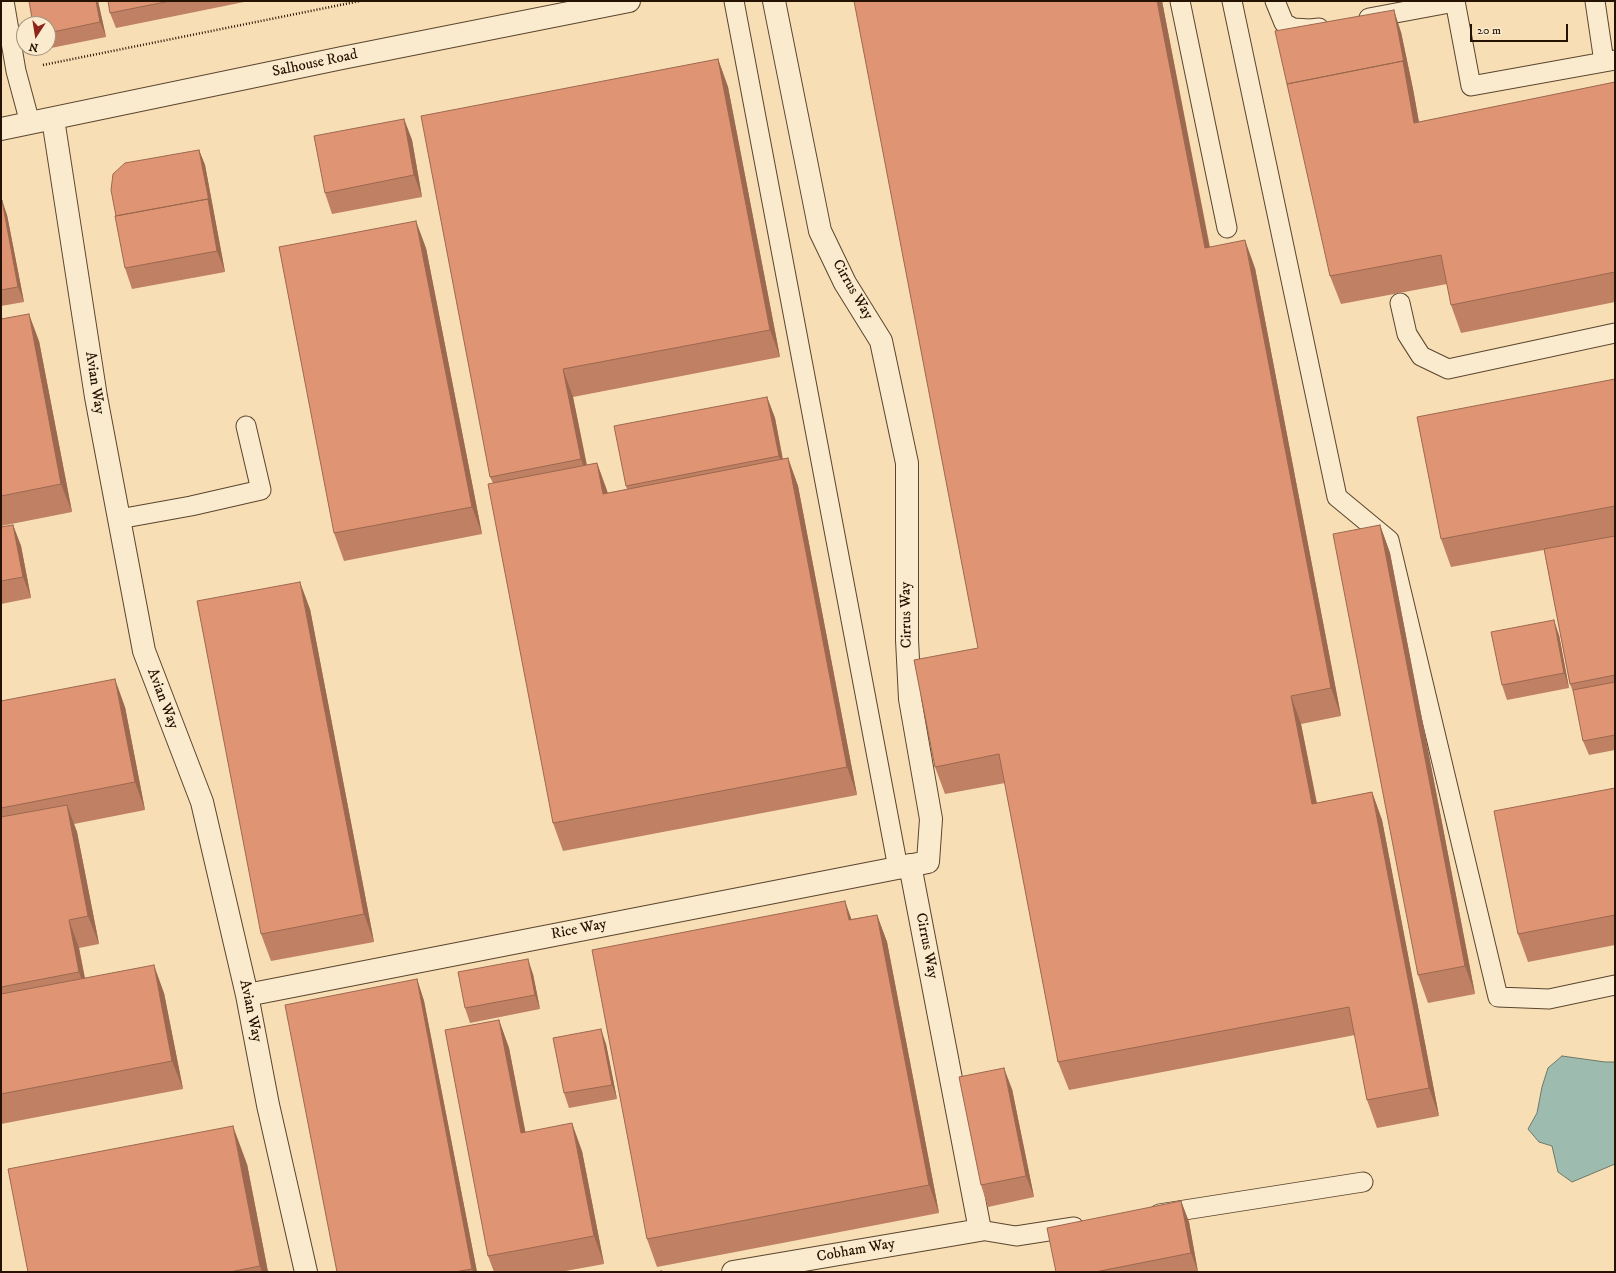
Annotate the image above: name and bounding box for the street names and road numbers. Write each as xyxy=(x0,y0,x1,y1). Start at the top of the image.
street label: Salhouse Road xyxy=(271,46,359,82)
street label: Cirrus Way xyxy=(828,257,876,323)
street label: Avian Way xyxy=(80,350,108,416)
street label: Cirrus Way xyxy=(897,582,917,648)
street label: Avian Way xyxy=(142,666,182,732)
street label: Cirrus Way xyxy=(911,912,941,980)
street label: Rice Way xyxy=(550,916,608,944)
street label: Avian Way xyxy=(235,978,265,1044)
street label: Cobham Way xyxy=(815,1235,897,1267)

